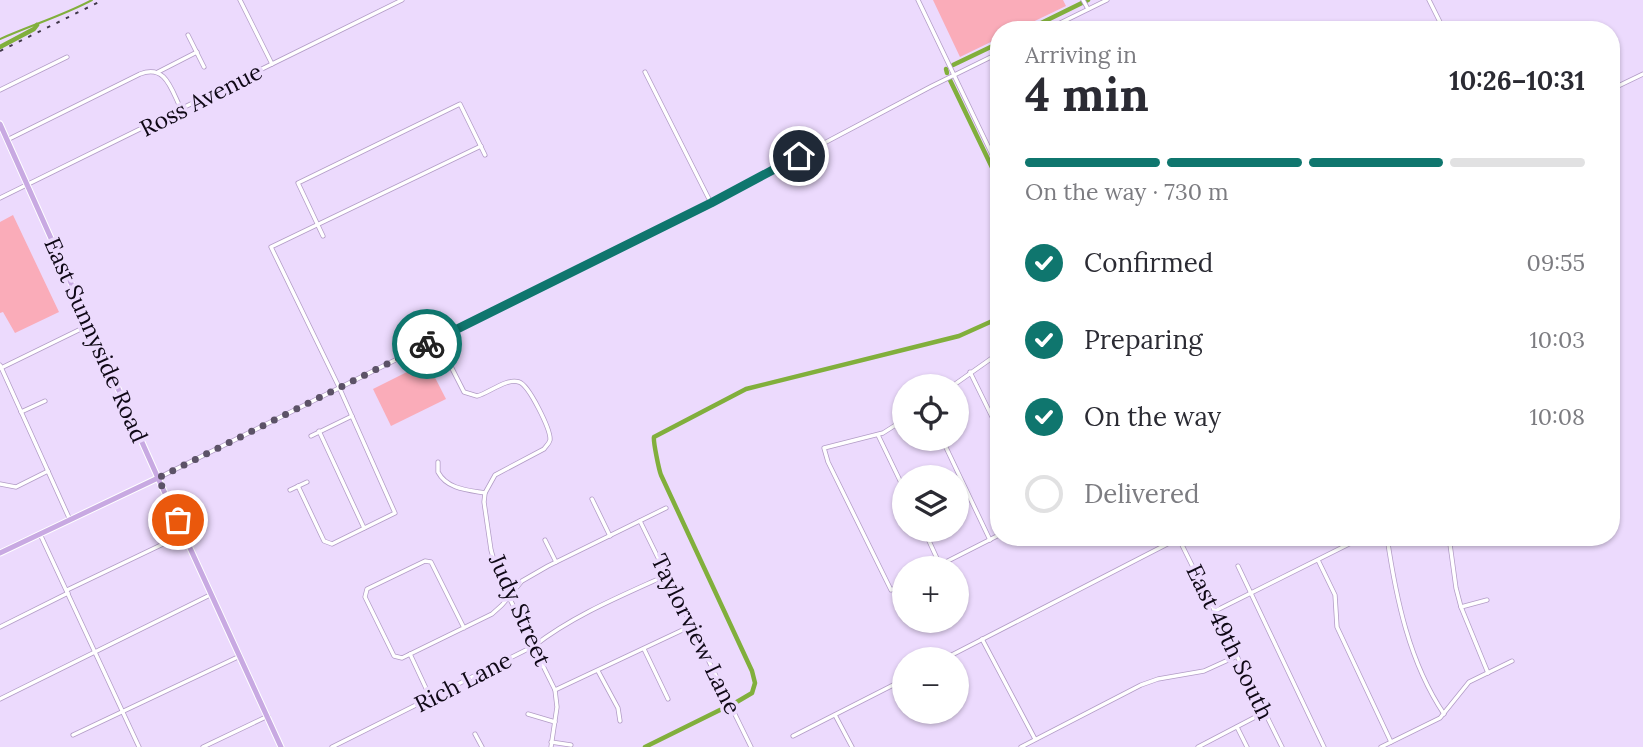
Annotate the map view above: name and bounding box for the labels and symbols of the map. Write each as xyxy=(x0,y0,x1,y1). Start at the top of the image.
street label: Ross Avenue xyxy=(135,56,267,143)
pin xyxy=(769,126,829,186)
street label: East Sunnyside Road xyxy=(38,233,155,447)
courier xyxy=(392,309,462,379)
pin xyxy=(148,490,208,550)
street label: Judy Street xyxy=(483,548,558,670)
street label: Taylorview Lane xyxy=(645,549,748,719)
street label: East 49th South xyxy=(1180,559,1281,724)
street label: Rich Lane xyxy=(409,645,516,718)

